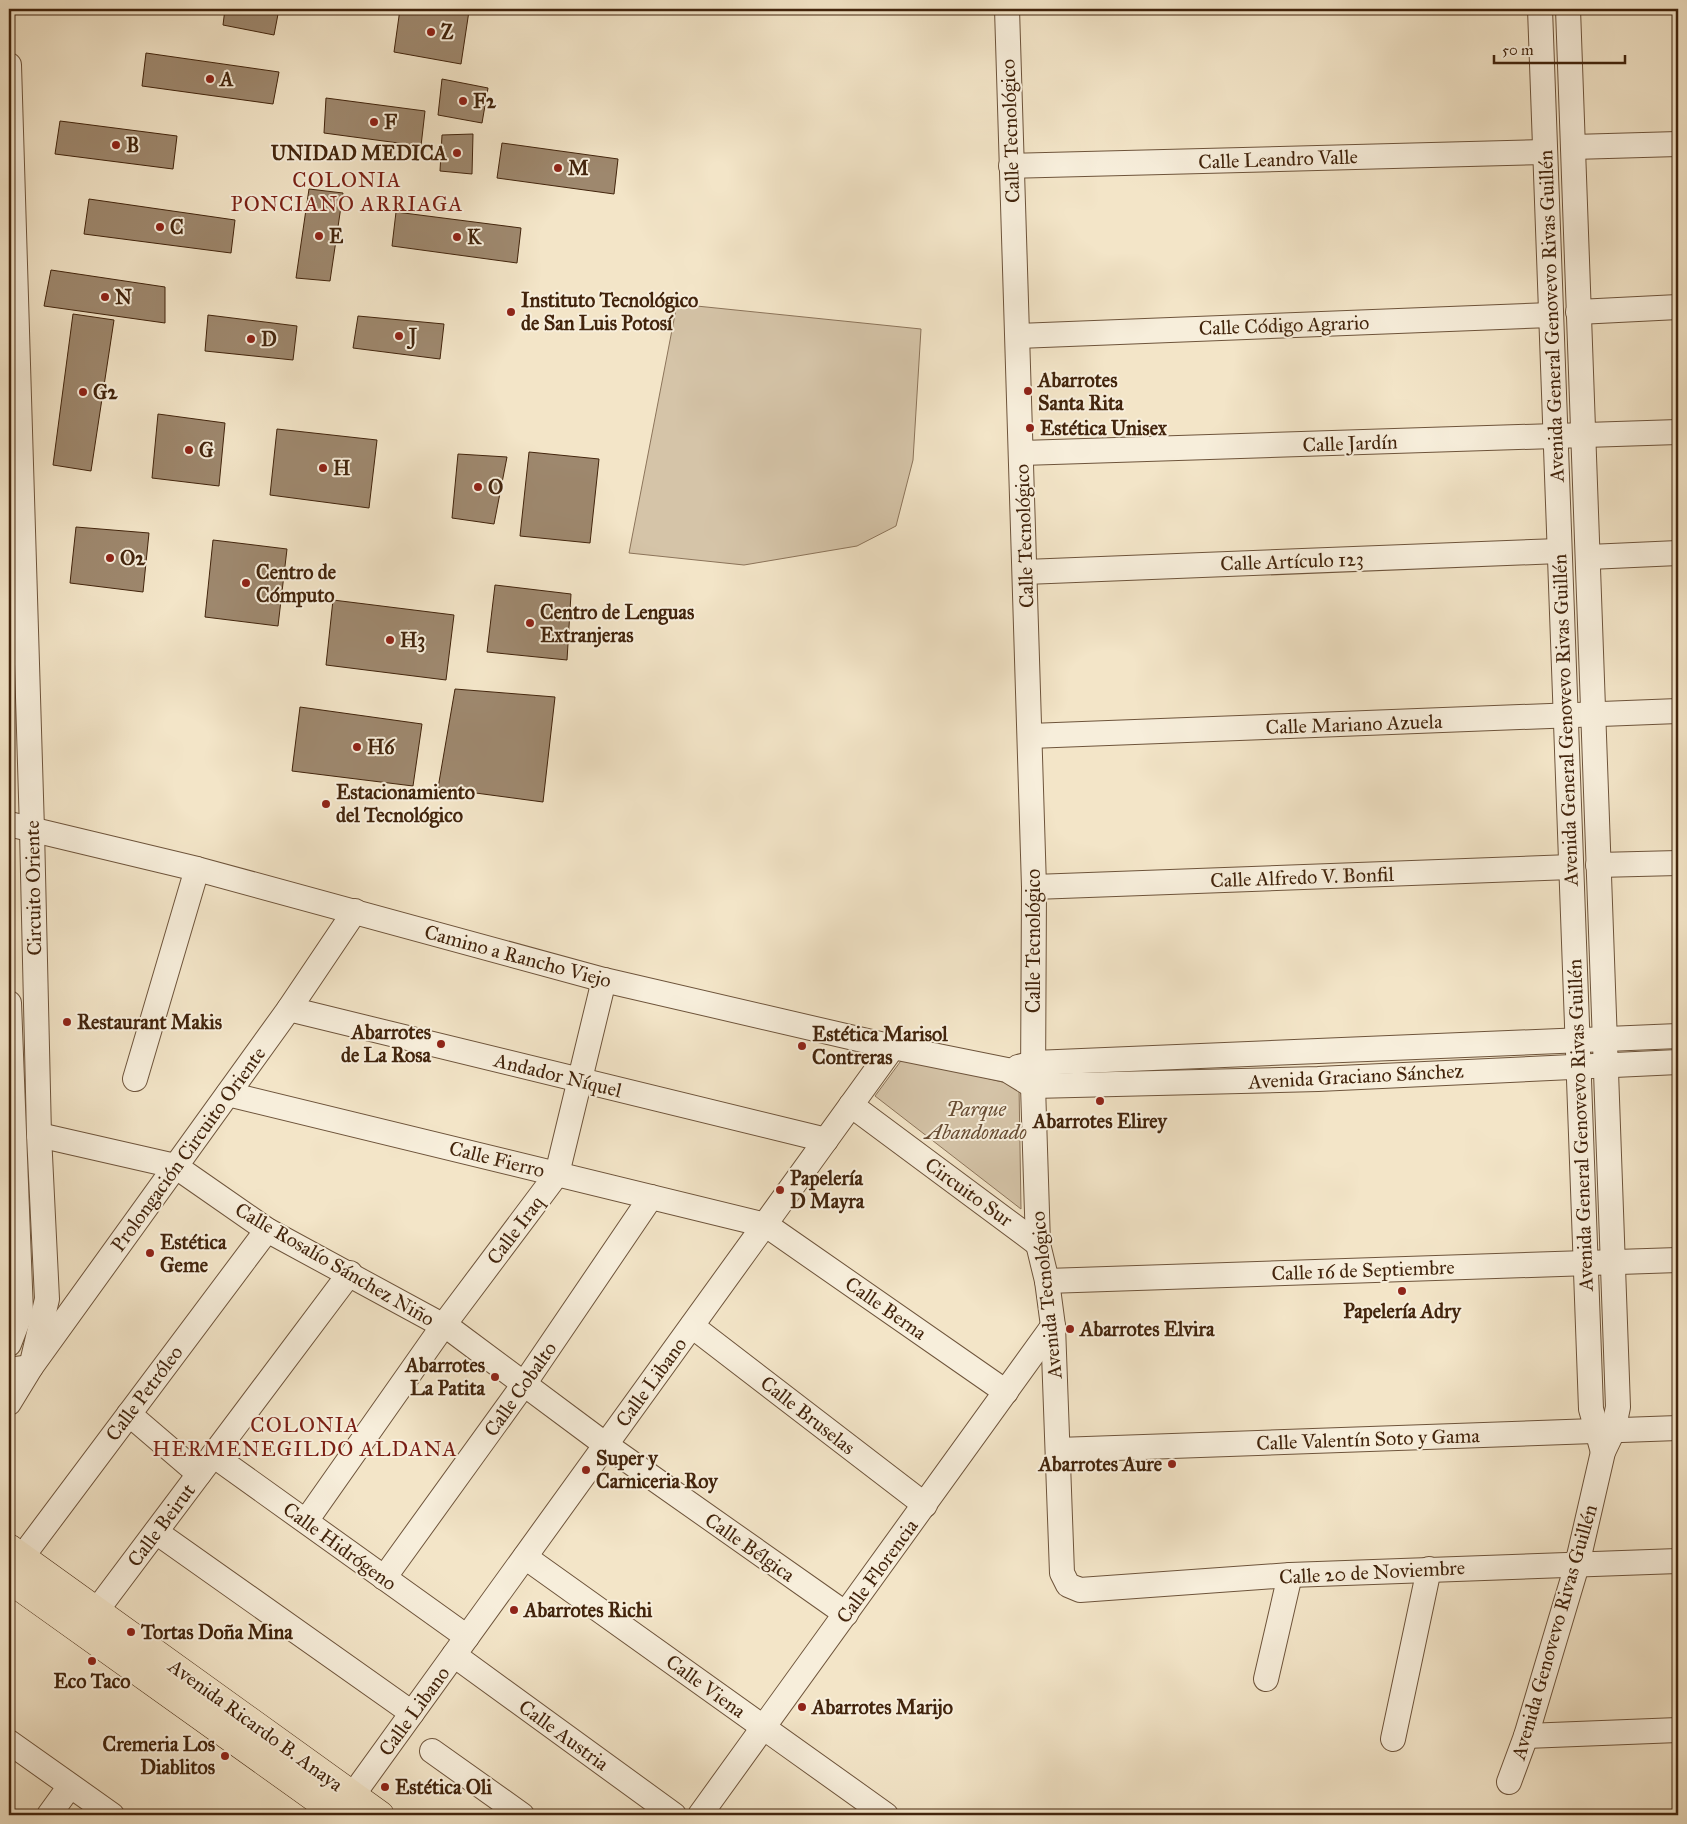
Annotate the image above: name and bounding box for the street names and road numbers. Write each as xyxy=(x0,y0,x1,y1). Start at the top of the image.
street label: Calle Tecnológico xyxy=(995,58,1026,204)
street label: Calle Leandro Valle xyxy=(1198,144,1358,174)
street label: Avenida General Genovevo Rivas Guillén xyxy=(1533,149,1569,483)
street label: Calle Código Agrario xyxy=(1198,310,1370,341)
street label: Calle Jardín xyxy=(1302,429,1398,458)
street label: Calle Tecnológico xyxy=(1009,463,1040,609)
street label: Calle Artículo 123 xyxy=(1220,547,1364,575)
street label: Avenida General Genovevo Rivas Guillén xyxy=(1547,553,1583,887)
street label: Calle Mariano Azuela xyxy=(1265,709,1443,739)
street label: Circuito Oriente xyxy=(20,820,46,956)
street label: Calle Alfredo V. Bonfil xyxy=(1210,862,1395,892)
street label: Calle Tecnológico xyxy=(1021,869,1046,1013)
street label: Camino a Rancho Viejo xyxy=(422,919,614,993)
street label: Avenida General Genovevo Rivas Guillén xyxy=(1562,958,1598,1292)
street label: Prolongación Circuito Oriente xyxy=(106,1042,271,1257)
street label: Andador Níquel xyxy=(490,1047,625,1104)
street label: Avenida Graciano Sánchez xyxy=(1247,1058,1464,1094)
street label: Calle Fierro xyxy=(447,1136,547,1182)
street label: Circuito Sur xyxy=(921,1152,1018,1232)
street label: Calle Iraq xyxy=(481,1191,550,1270)
street label: Calle Rosalío Sánchez Niño xyxy=(231,1197,439,1331)
street label: Avenida Tecnológico xyxy=(1025,1210,1068,1381)
street label: Calle 16 de Septiembre xyxy=(1271,1255,1455,1285)
street label: Calle Berna xyxy=(841,1271,932,1345)
street label: Calle Libano xyxy=(610,1333,692,1431)
street label: Calle Cobalto xyxy=(479,1337,561,1441)
street label: Calle Petróleo xyxy=(100,1341,188,1445)
street label: Calle Bruselas xyxy=(756,1371,860,1459)
street label: Calle Valentín Soto y Gama xyxy=(1256,1423,1481,1455)
street label: Calle Beirut xyxy=(122,1479,200,1571)
street label: Calle Hidrógeno xyxy=(278,1497,401,1596)
street label: Avenida Genovevo Rivas Guillén xyxy=(1506,1501,1602,1763)
street label: Calle Bélgica xyxy=(700,1507,800,1588)
street label: Calle Florencia xyxy=(831,1514,923,1628)
street label: Calle 20 de Noviembre xyxy=(1278,1555,1466,1589)
street label: Calle Viena xyxy=(662,1649,751,1723)
street label: Avenida Ricardo B. Anaya xyxy=(163,1653,348,1797)
street label: Calle Libano xyxy=(373,1662,455,1760)
street label: Calle Austria xyxy=(514,1694,614,1776)

